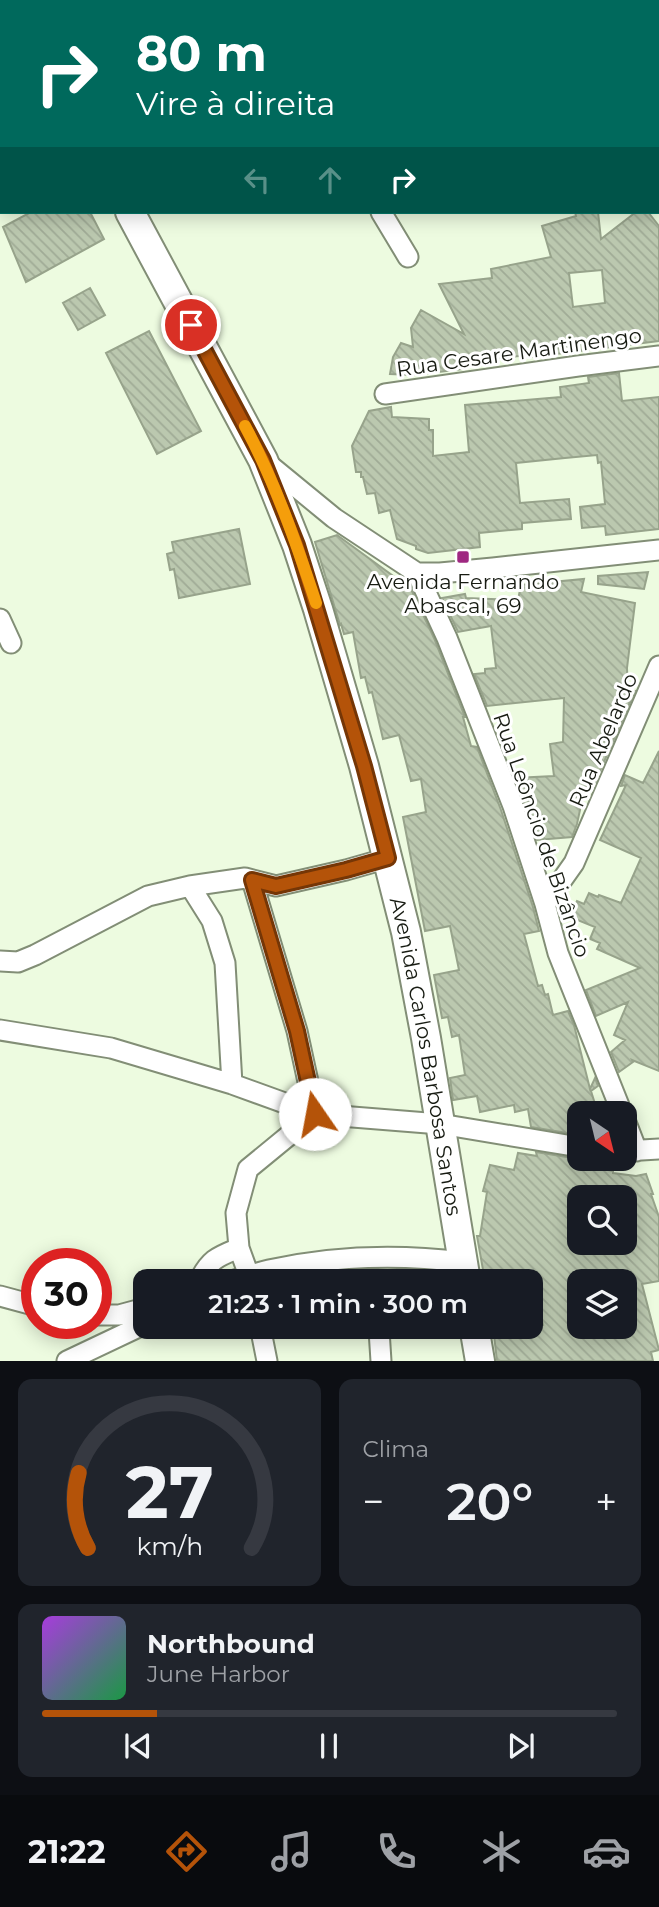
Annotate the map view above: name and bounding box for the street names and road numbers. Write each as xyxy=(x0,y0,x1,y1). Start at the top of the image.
street label: Rua Cesare Martinengo xyxy=(395,322,643,382)
street label: Rua Abelardo xyxy=(564,669,642,811)
street label: Rua Leôncio de Bizâncio xyxy=(488,709,596,961)
street label: Avenida Carlos Barbosa Santos xyxy=(385,894,468,1217)

